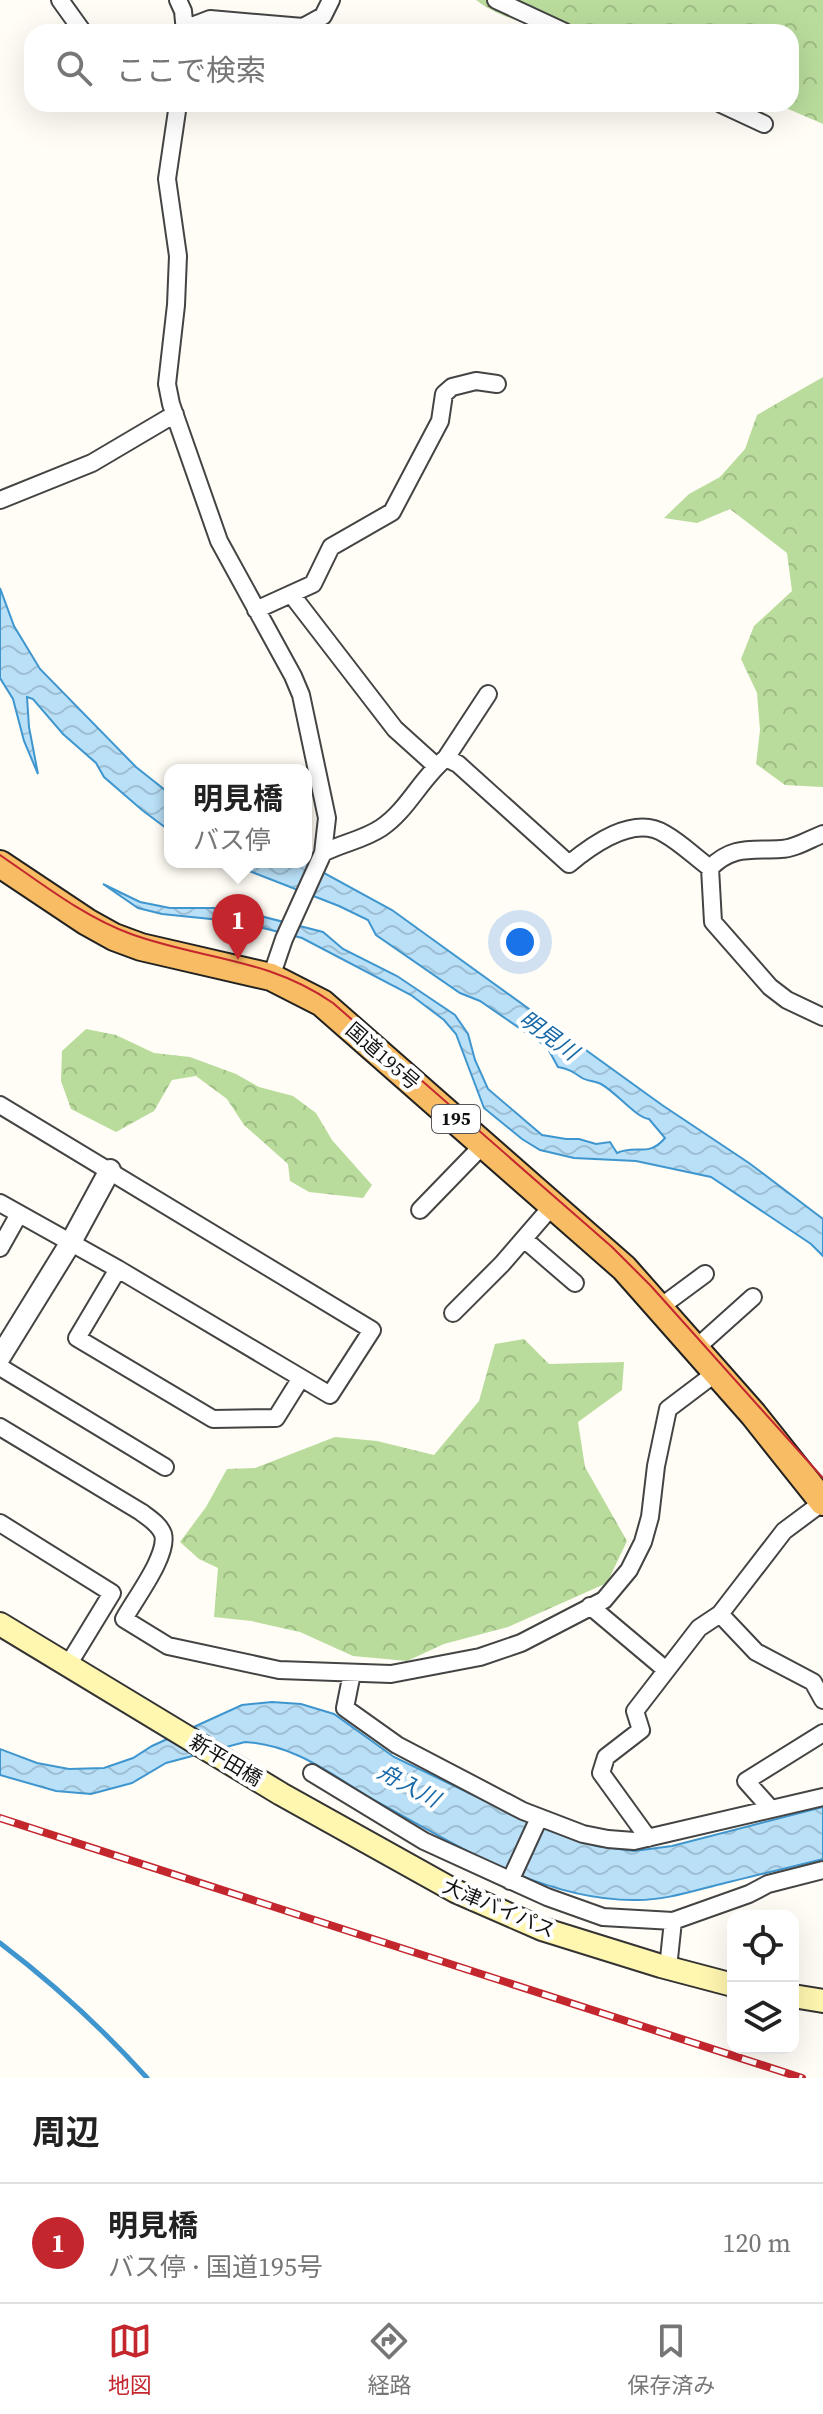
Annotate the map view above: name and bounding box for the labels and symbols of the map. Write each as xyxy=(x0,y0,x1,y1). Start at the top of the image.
pin: 1 xyxy=(212,894,264,960)
your location xyxy=(500,922,540,962)
water label: 明見川 xyxy=(513,1003,586,1068)
street label: 国道195号 xyxy=(340,1016,426,1096)
road number: 195 xyxy=(432,1105,480,1133)
street label: 新平田橋 xyxy=(185,1727,267,1793)
water label: 舟入川 xyxy=(373,1756,447,1815)
street label: 大津バイパス xyxy=(438,1872,560,1944)

